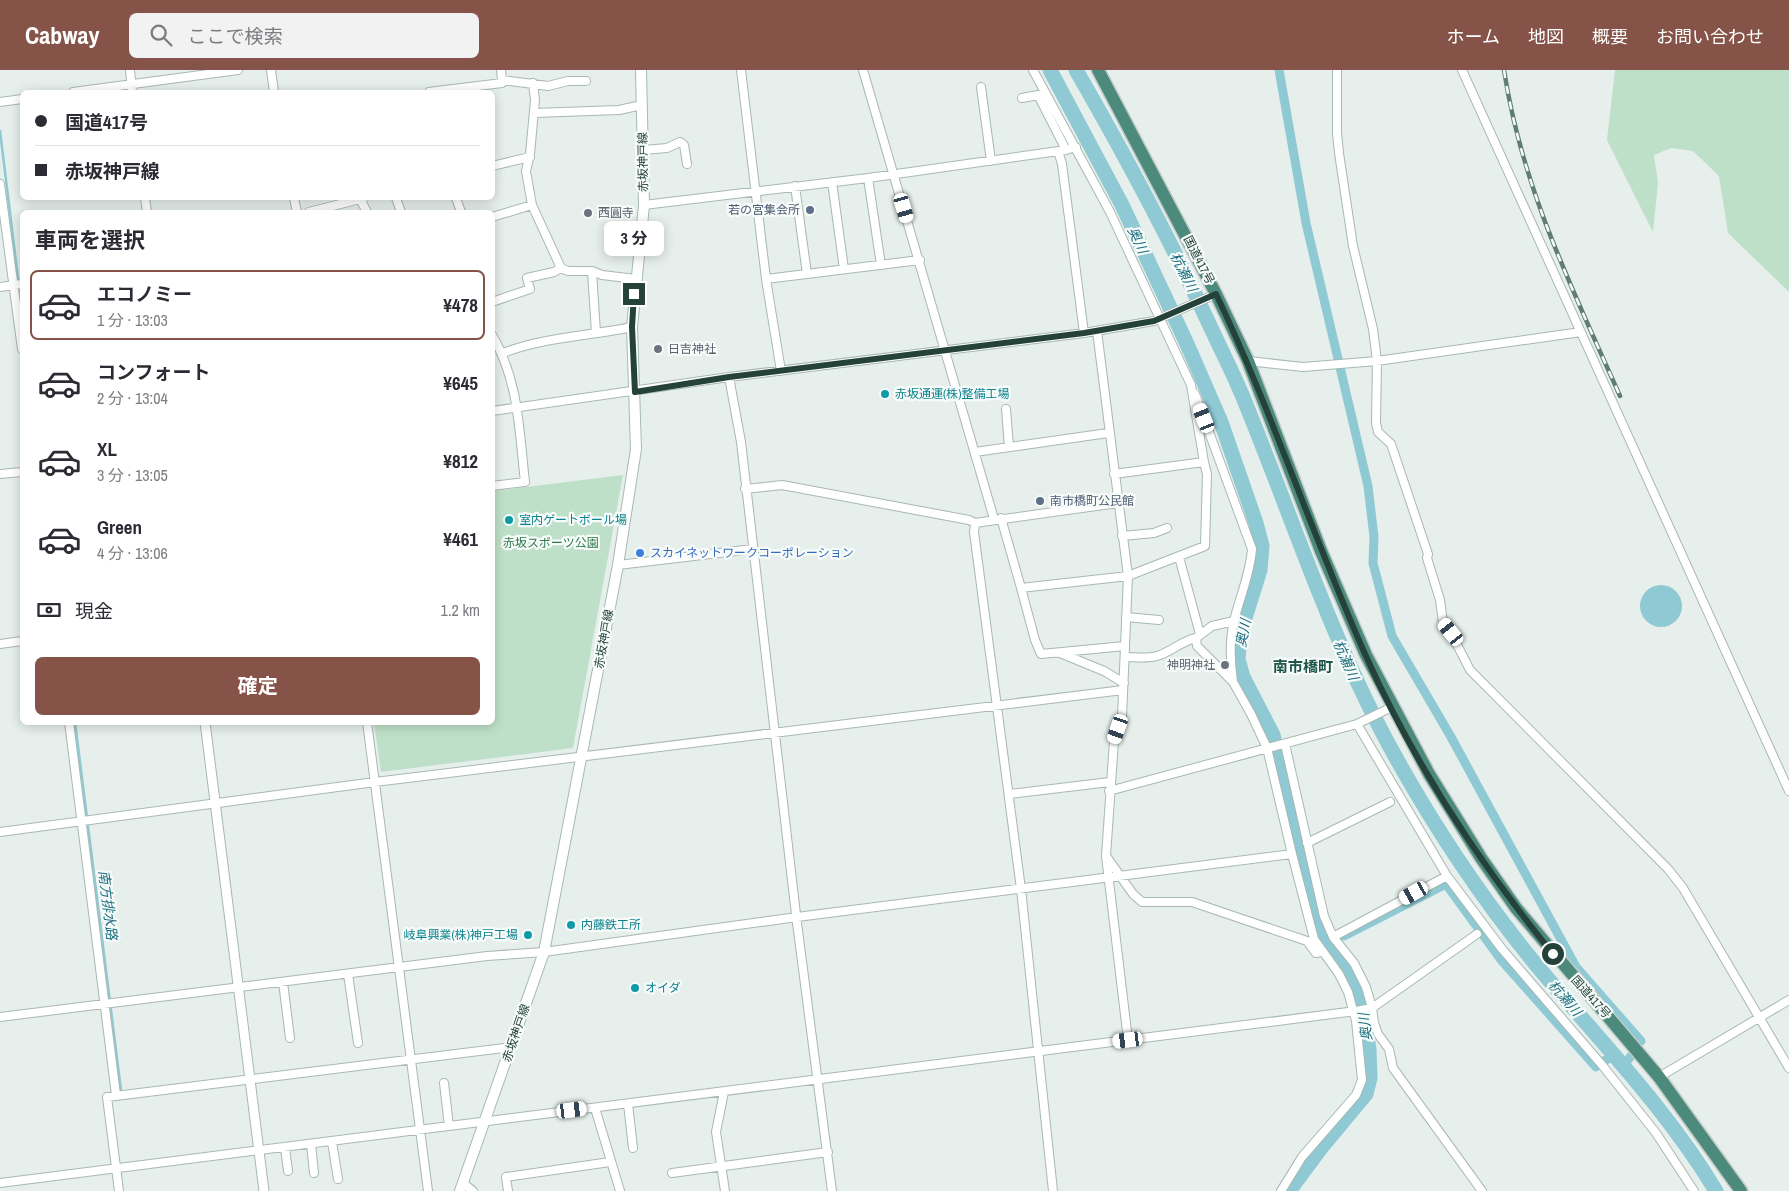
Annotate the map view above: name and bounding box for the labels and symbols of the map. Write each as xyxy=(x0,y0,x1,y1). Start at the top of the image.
street label: 赤坂神戸線 xyxy=(634,132,652,192)
car xyxy=(892,192,915,224)
place label: 若の宮集会所 xyxy=(728,202,800,218)
marker: 若の宮集会所 xyxy=(804,204,816,216)
place label: 西圓寺 xyxy=(598,205,634,221)
marker: 西圓寺 xyxy=(582,207,594,219)
callout: 3 分 xyxy=(604,222,664,256)
water label: 奥川 xyxy=(1124,224,1153,258)
street label: 国道417号 xyxy=(1180,233,1218,287)
water label: 杭瀬川 xyxy=(1166,249,1202,297)
route end xyxy=(623,283,645,305)
place label: 日吉神社 xyxy=(668,341,716,357)
marker: 日吉神社 xyxy=(652,343,664,355)
place label: 赤坂通運(株)整備工場 xyxy=(895,386,1010,402)
marker: 赤坂通運(株)整備工場 xyxy=(879,388,891,400)
car xyxy=(1191,401,1216,435)
place label: 南市橋町公民館 xyxy=(1050,493,1134,509)
marker: 南市橋町公民館 xyxy=(1034,495,1046,507)
place label: 室内ゲートボール場 xyxy=(519,512,627,528)
marker: 室内ゲートボール場 xyxy=(503,514,515,526)
park label: 赤坂スポーツ公園 xyxy=(503,535,599,551)
place label: スカイネットワークコーポレーション xyxy=(650,545,854,561)
marker: スカイネットワークコーポレーション xyxy=(634,547,646,559)
street label: 赤坂神戸線 xyxy=(591,608,617,670)
water label: 奥川 xyxy=(1231,616,1255,648)
car xyxy=(1435,616,1466,648)
water label: 杭瀬川 xyxy=(1329,637,1364,685)
district label: 南市橋町 xyxy=(1273,656,1333,677)
place label: 神明神社 xyxy=(1167,657,1215,673)
marker: 神明神社 xyxy=(1219,659,1231,671)
car xyxy=(1106,712,1129,746)
water label: 南方排水路 xyxy=(95,869,121,942)
car xyxy=(1397,879,1430,907)
place label: 内藤鉄工所 xyxy=(581,917,641,933)
marker: 内藤鉄工所 xyxy=(565,919,577,931)
place label: 岐阜興業(株)神戸工場 xyxy=(403,927,518,943)
marker: 岐阜興業(株)神戸工場 xyxy=(522,929,534,941)
route start xyxy=(1542,943,1564,965)
street label: 国道417号 xyxy=(1568,972,1614,1022)
water label: 杭瀬川 xyxy=(1544,976,1587,1021)
place label: オイダ xyxy=(645,980,681,996)
marker: オイダ xyxy=(629,982,641,994)
street label: 赤坂神戸線 xyxy=(499,1002,533,1064)
water label: 奥川 xyxy=(1354,1010,1376,1042)
car xyxy=(1112,1031,1143,1049)
car xyxy=(556,1101,587,1119)

